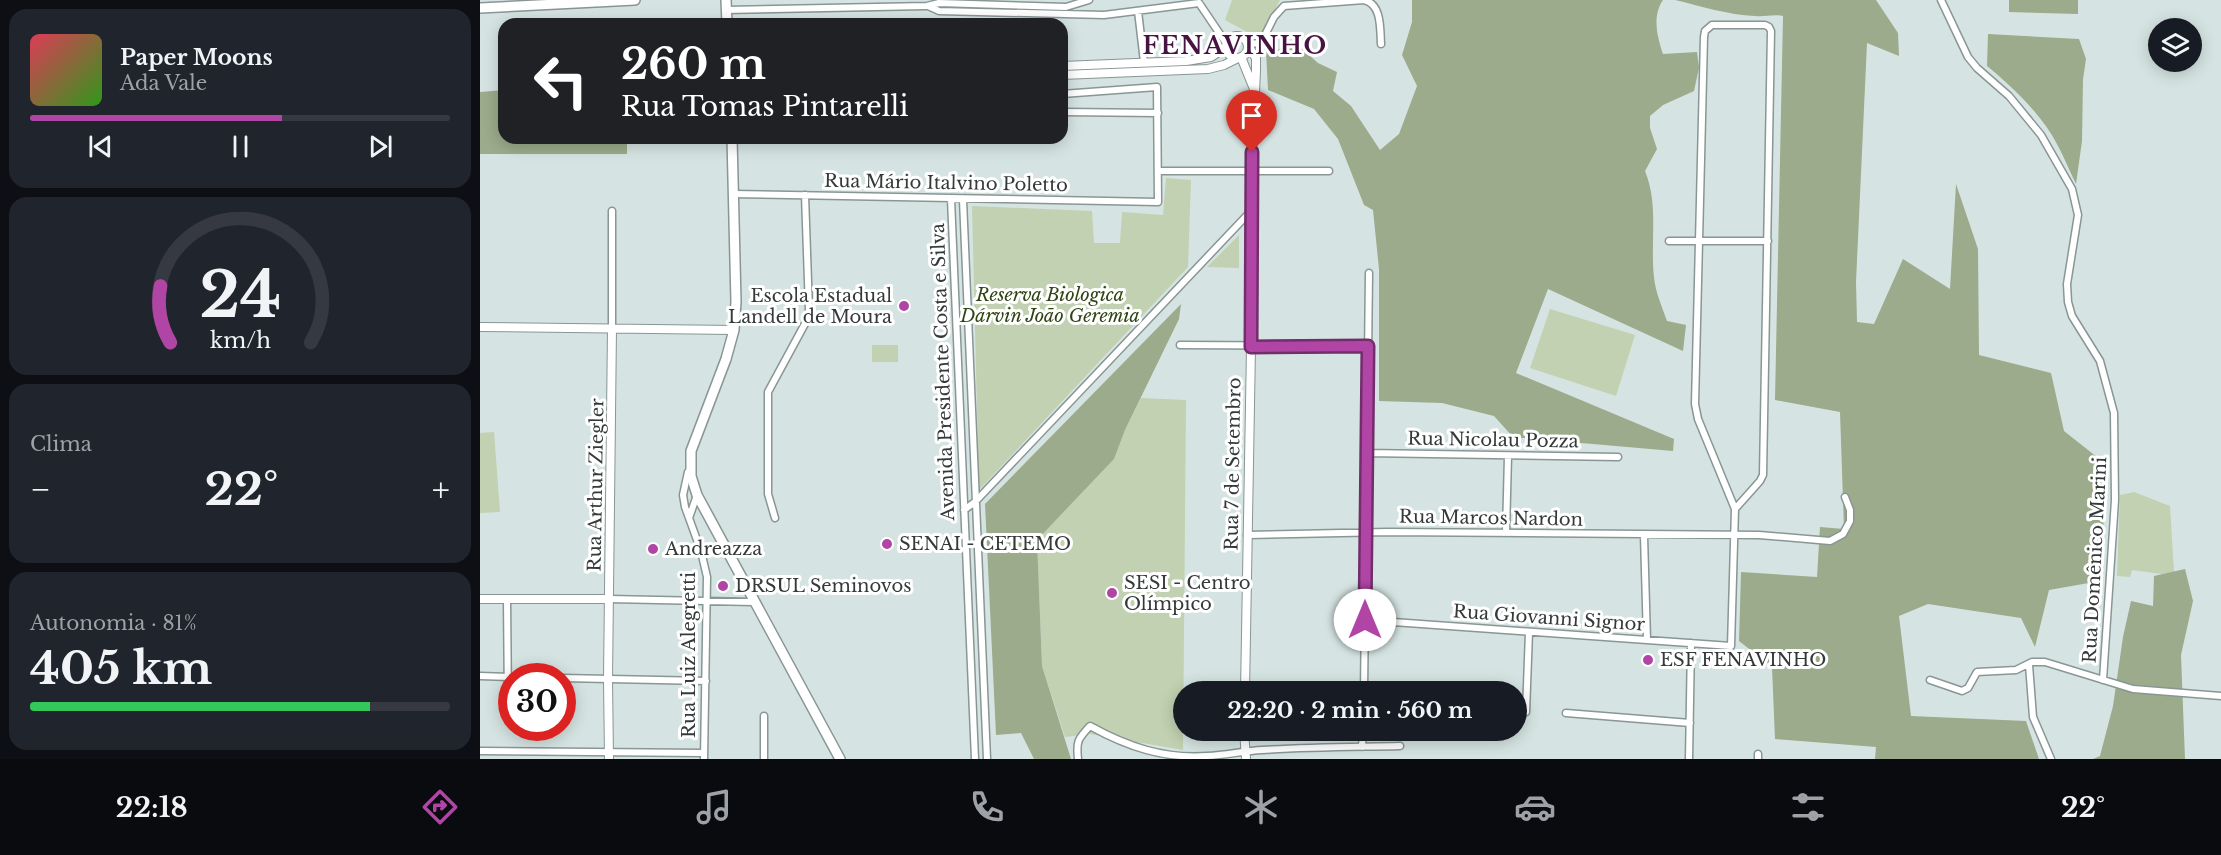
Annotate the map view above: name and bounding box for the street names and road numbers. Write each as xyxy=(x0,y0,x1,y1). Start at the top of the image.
street label: Rua Mário Italvino Poletto xyxy=(824,170,1068,196)
street label: Avenida Presidente Costa e Silva xyxy=(927,223,959,522)
street label: Rua 7 de Setembro xyxy=(1220,377,1246,551)
street label: Rua Arthur Ziegler xyxy=(583,398,609,572)
street label: Rua Nicolau Pozza xyxy=(1407,428,1579,452)
street label: Rua Domênico Marini xyxy=(2079,456,2111,664)
street label: Rua Marcos Nardon xyxy=(1399,505,1583,531)
street label: Rua Luiz Alegretti xyxy=(678,572,700,738)
street label: Rua Giovanni Signor xyxy=(1452,600,1646,636)

